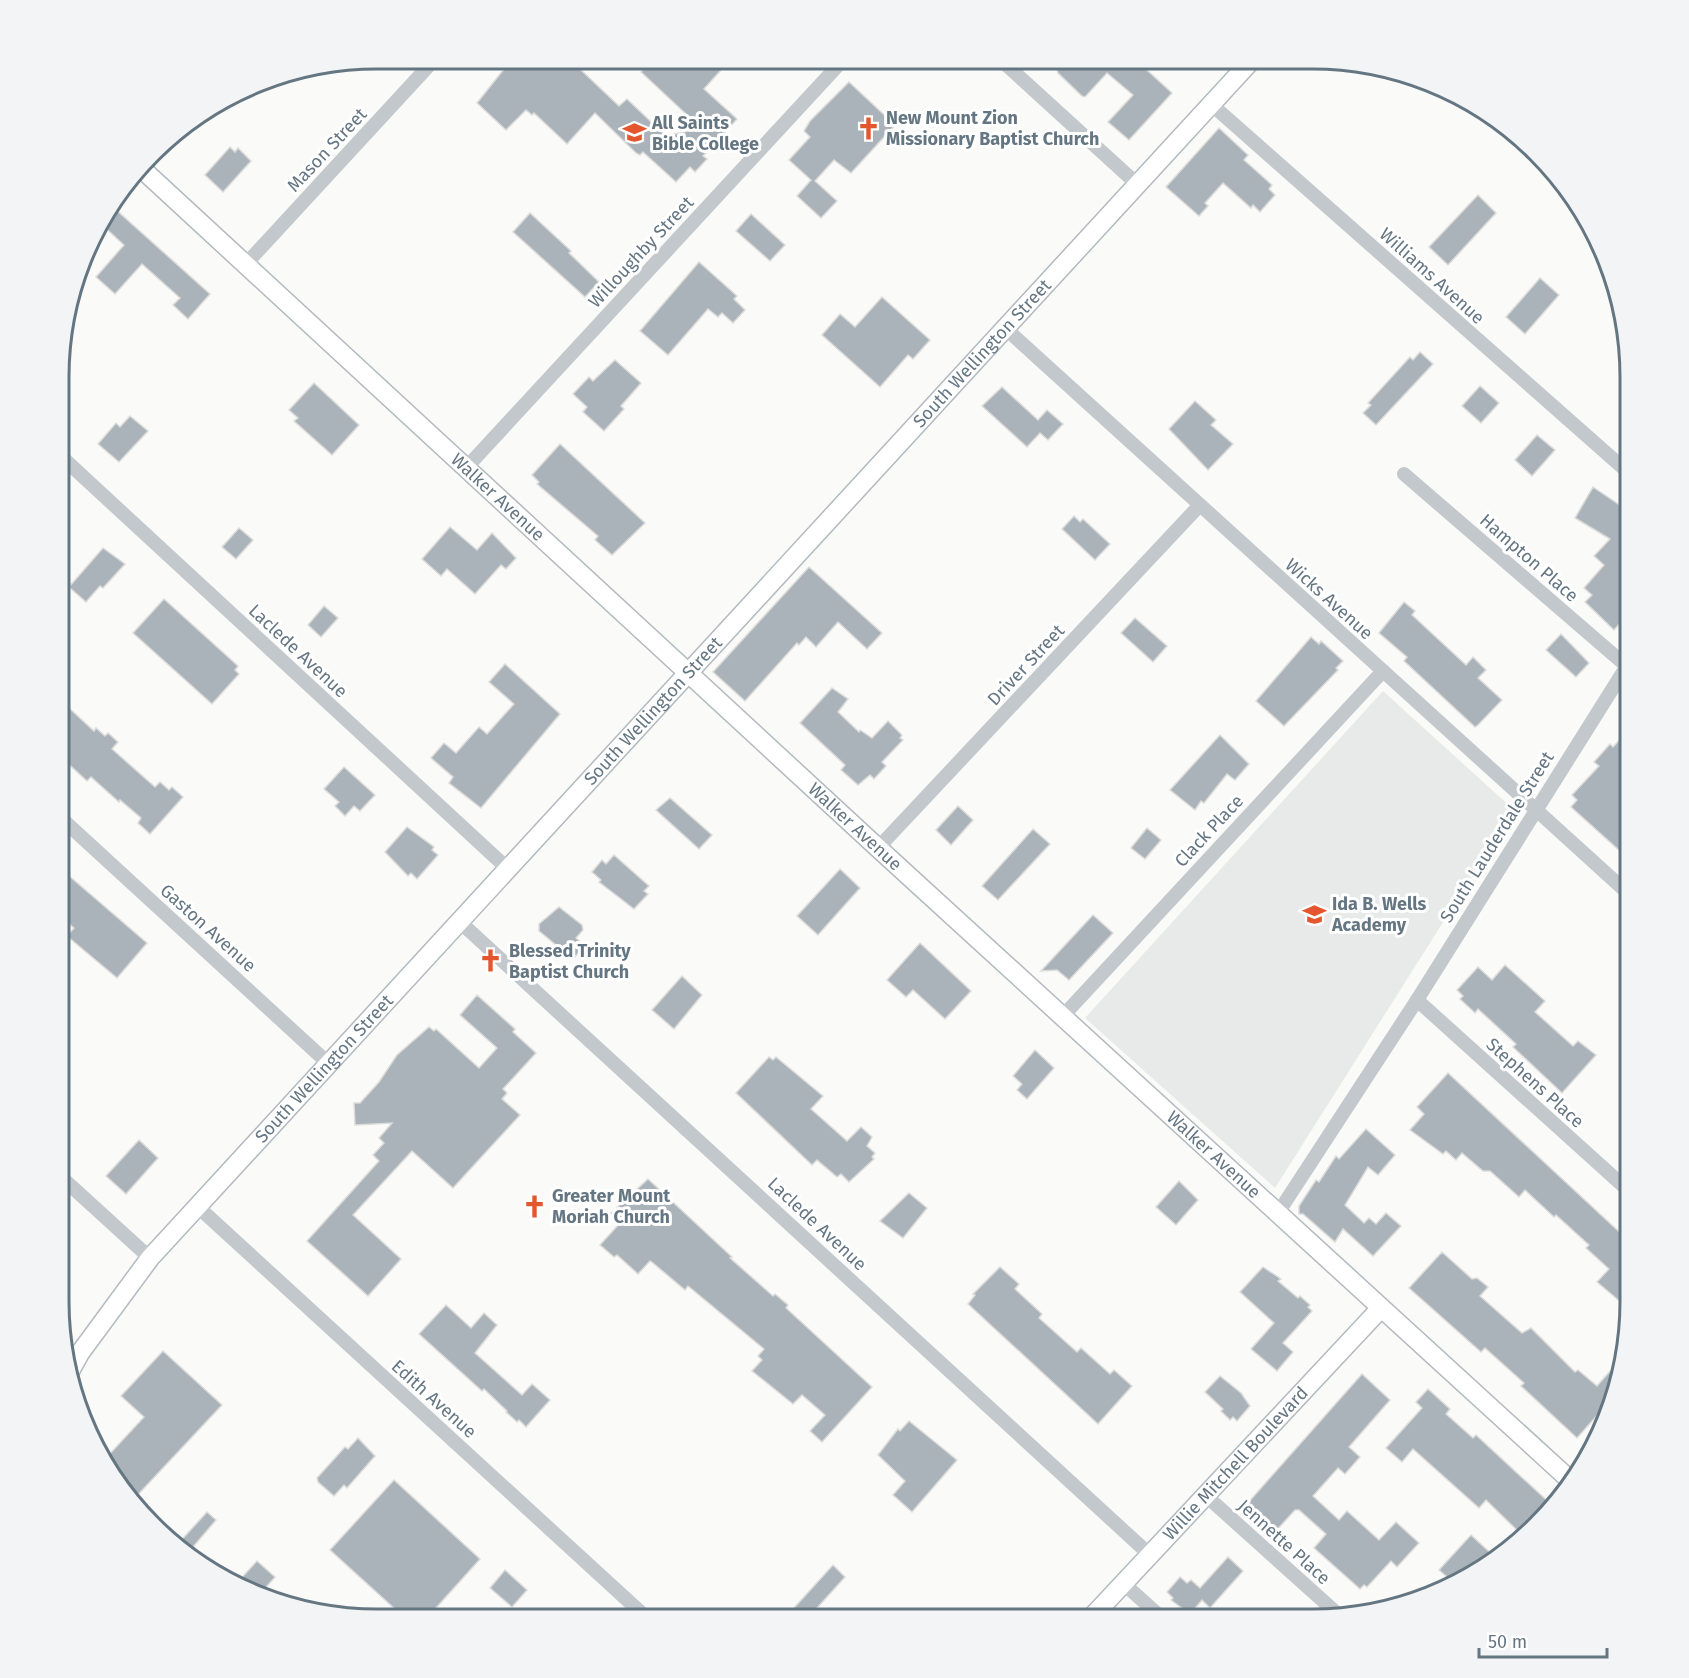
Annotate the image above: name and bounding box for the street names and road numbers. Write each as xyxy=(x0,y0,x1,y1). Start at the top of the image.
street label: Mason Street xyxy=(283,103,372,197)
street label: Willoughby Street xyxy=(584,191,699,312)
street label: Williams Avenue xyxy=(1375,223,1489,329)
street label: South Wellington Street xyxy=(908,274,1056,432)
street label: Walker Avenue xyxy=(446,449,549,546)
street label: Hampton Place xyxy=(1475,509,1583,607)
street label: Wicks Avenue xyxy=(1281,554,1377,644)
street label: Laclede Avenue xyxy=(244,600,352,702)
street label: Driver Street xyxy=(983,620,1069,710)
street label: South Wellington Street xyxy=(579,632,727,790)
street label: South Lauderdale Street xyxy=(1435,747,1559,927)
street label: Walker Avenue xyxy=(804,778,906,875)
street label: Clack Place xyxy=(1170,790,1248,872)
street label: Gaston Avenue xyxy=(156,879,260,977)
street label: South Wellington Street xyxy=(250,990,398,1147)
street label: Stephens Place xyxy=(1482,1033,1588,1133)
street label: Walker Avenue xyxy=(1162,1106,1265,1203)
street label: Laclede Avenue xyxy=(763,1173,871,1275)
street label: Edith Avenue xyxy=(387,1355,481,1443)
street label: Willie Mitchell Boulevard xyxy=(1158,1382,1313,1545)
street label: Jennette Place xyxy=(1233,1495,1335,1589)

